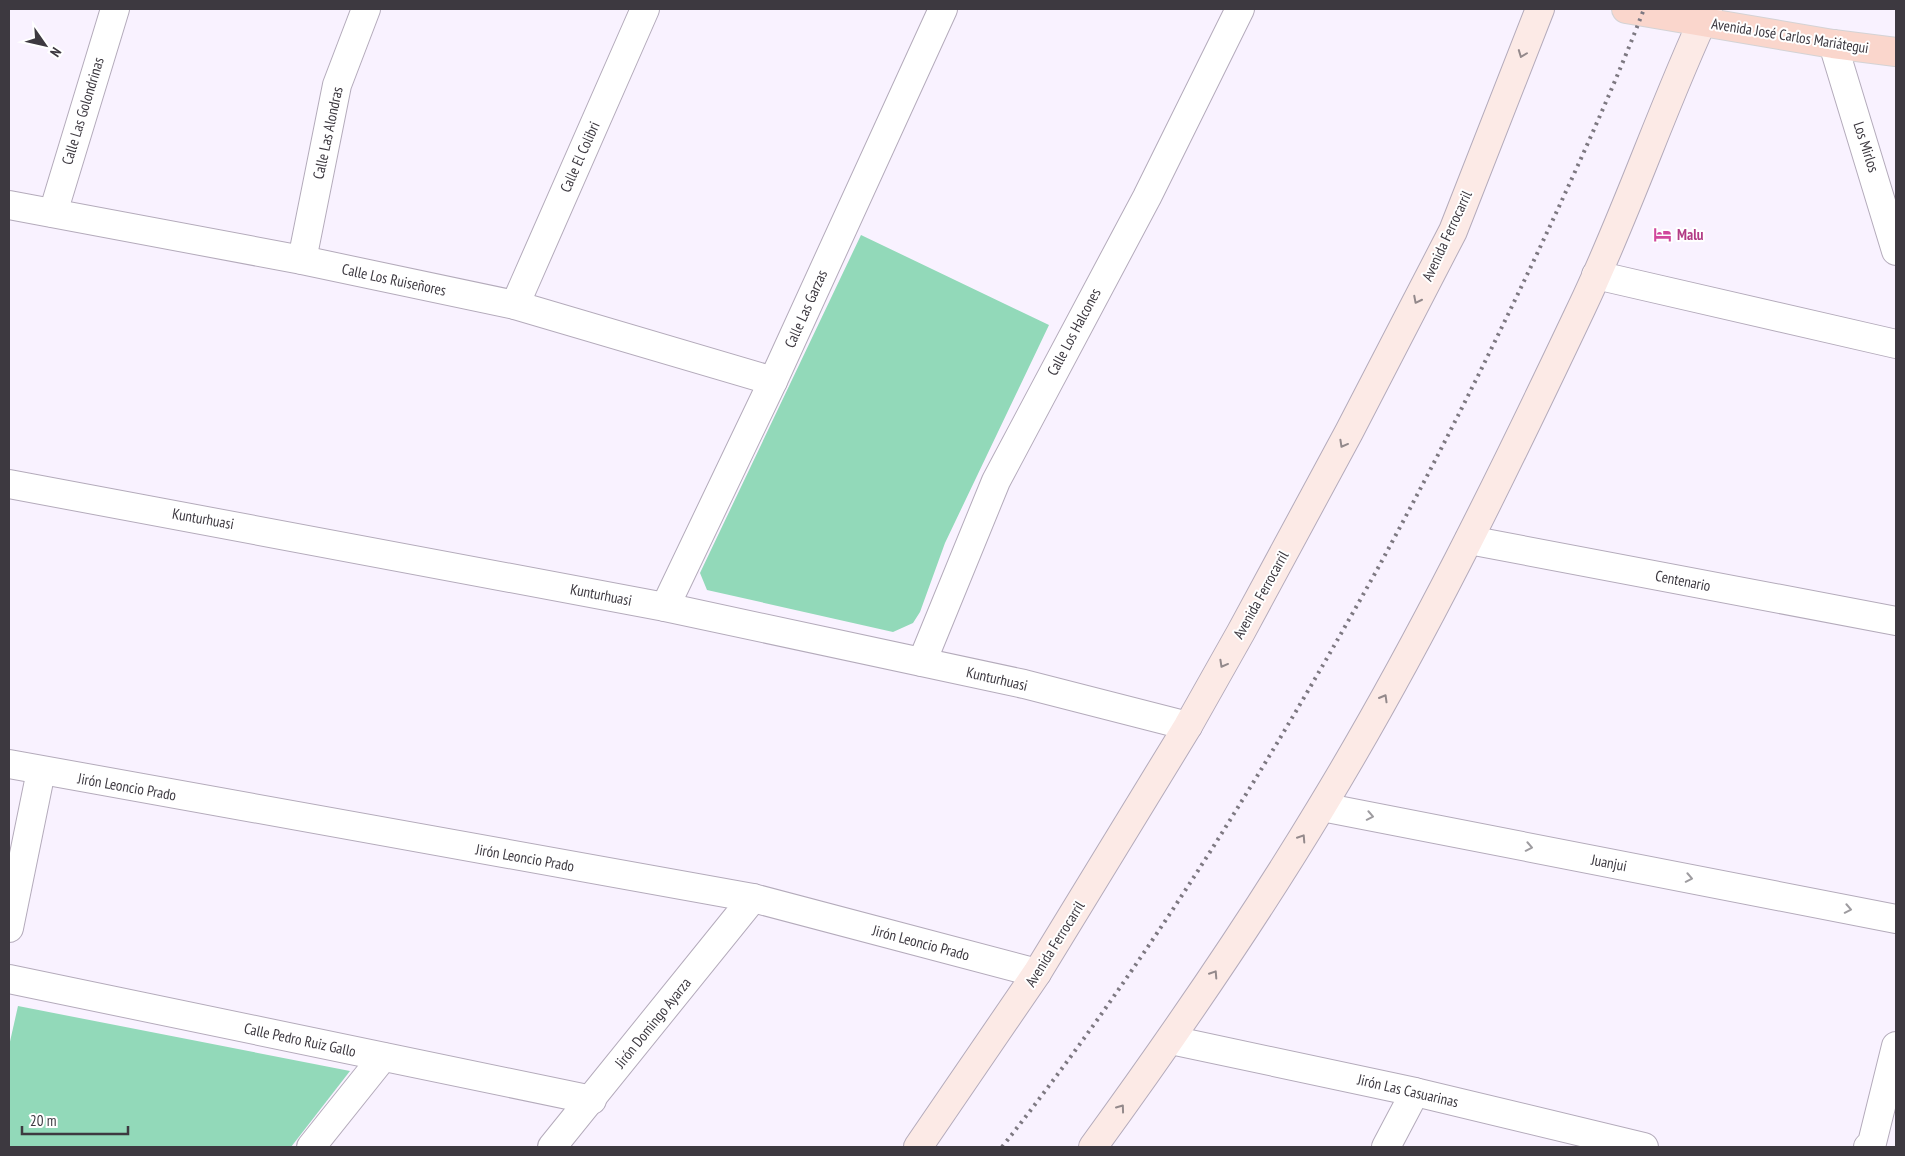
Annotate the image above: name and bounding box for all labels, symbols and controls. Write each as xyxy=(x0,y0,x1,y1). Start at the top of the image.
street label: Avenida José Carlos Mariátegui xyxy=(1710,14,1870,57)
north arrow xyxy=(20,20,70,70)
text: N xyxy=(46,44,65,60)
one-way arrow xyxy=(1518,49,1528,58)
street label: Calle Las Golondrinas xyxy=(57,55,108,167)
street label: Calle Las Alondras xyxy=(308,85,347,181)
street label: Calle El Colibri xyxy=(555,118,604,195)
street label: Los Mirlos xyxy=(1849,119,1884,175)
street label: Avenida Ferrocarril xyxy=(1417,187,1476,284)
hotel icon: Malu xyxy=(1653,225,1673,245)
place label: Malu xyxy=(1677,225,1704,244)
street label: Calle Los Ruiseñores xyxy=(340,259,448,300)
street label: Calle Las Garzas xyxy=(780,267,831,351)
street label: Calle Los Halcones xyxy=(1043,285,1105,379)
one-way arrow xyxy=(1413,295,1423,304)
one-way arrow xyxy=(1339,439,1349,448)
street label: Kunturhuasi xyxy=(171,504,235,533)
street label: Avenida Ferrocarril xyxy=(1229,547,1293,642)
street label: Centenario xyxy=(1654,566,1712,595)
street label: Kunturhuasi xyxy=(569,579,634,610)
one-way arrow xyxy=(1219,659,1229,668)
street label: Kunturhuasi xyxy=(965,662,1030,695)
one-way arrow xyxy=(1378,694,1388,703)
street label: Jirón Leoncio Prado xyxy=(75,768,178,805)
one-way arrow xyxy=(1365,810,1374,821)
one-way arrow xyxy=(1296,834,1305,843)
street label: Jirón Leoncio Prado xyxy=(473,839,576,876)
one-way arrow xyxy=(1525,842,1534,852)
street label: Juanjui xyxy=(1589,850,1628,875)
one-way arrow xyxy=(1684,873,1693,883)
street label: Avenida Ferrocarril xyxy=(1021,897,1089,990)
one-way arrow xyxy=(1844,904,1853,914)
street label: Jirón Leoncio Prado xyxy=(870,920,972,965)
one-way arrow xyxy=(1207,971,1217,980)
street label: Jirón Domingo Ayarza xyxy=(610,974,695,1072)
street label: Calle Pedro Ruiz Gallo xyxy=(242,1018,358,1061)
street label: Jirón Las Casuarinas xyxy=(1355,1069,1460,1111)
scale bar xyxy=(22,1104,129,1136)
one-way arrow xyxy=(1116,1105,1124,1114)
text: 20 m xyxy=(30,1111,56,1130)

